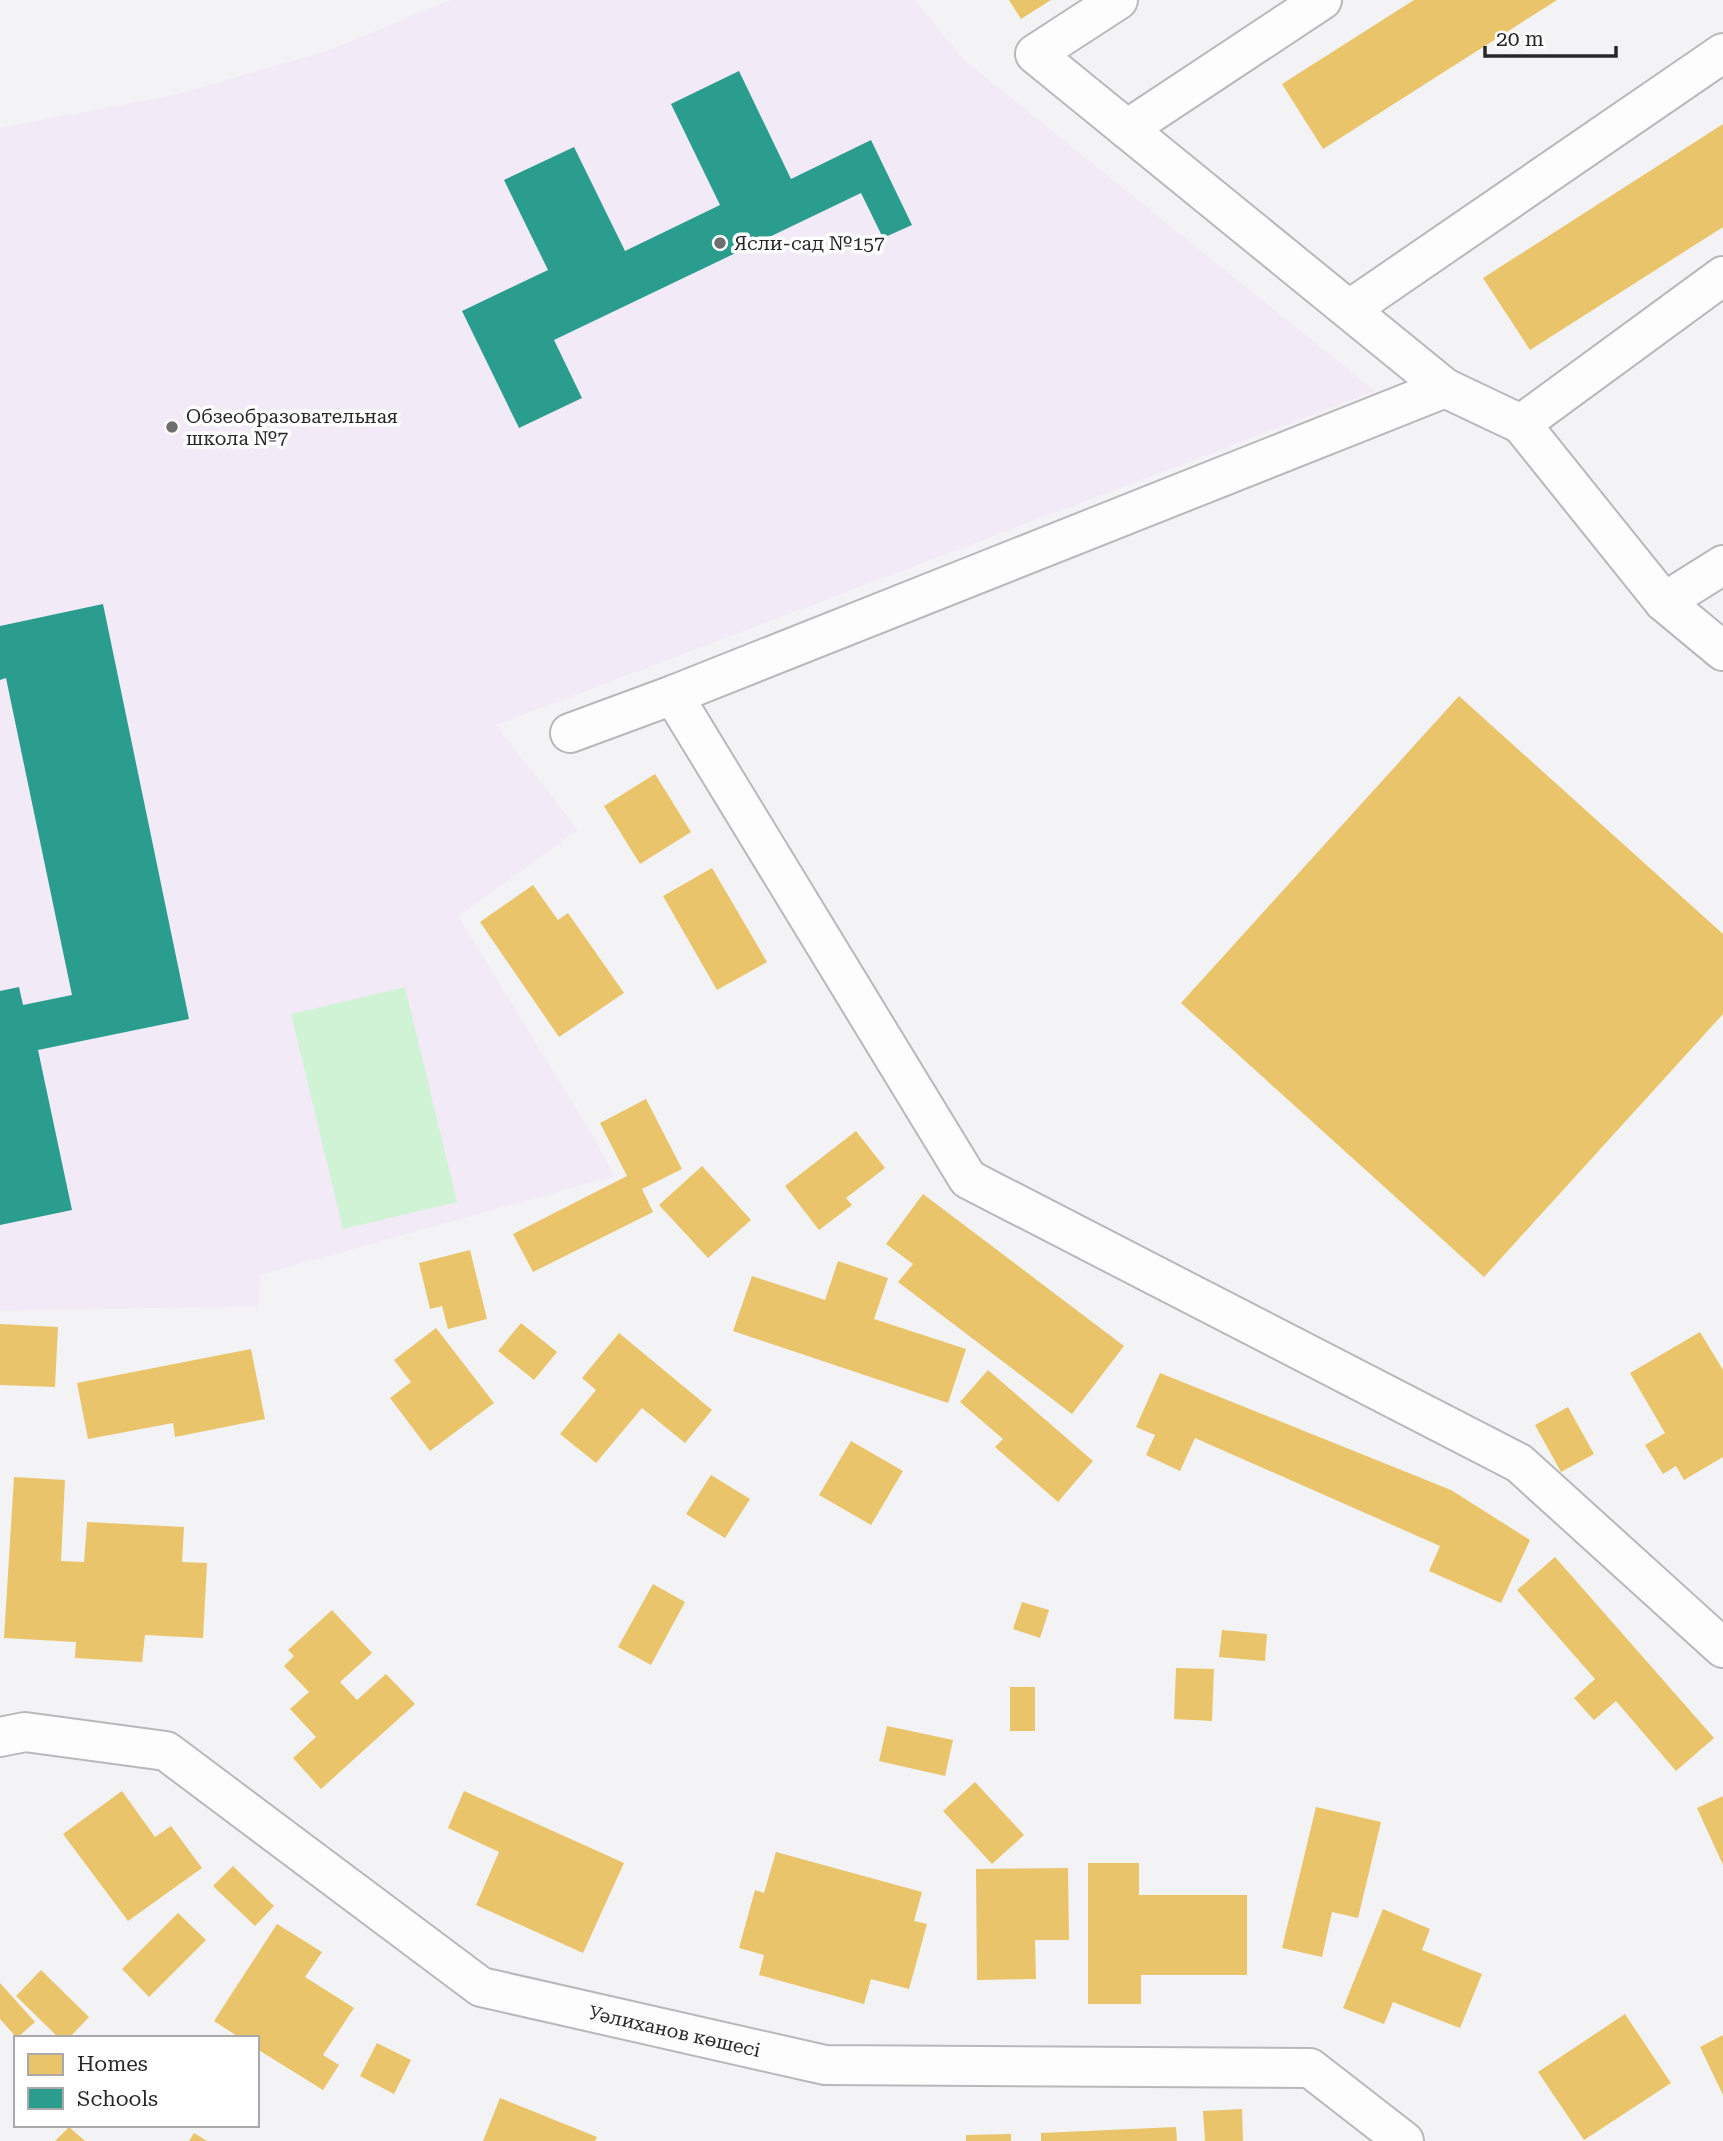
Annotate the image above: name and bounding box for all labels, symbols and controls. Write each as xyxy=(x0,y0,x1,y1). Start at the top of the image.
scale bar xyxy=(1485,14,1616,58)
text: 20 m xyxy=(1496,27,1544,51)
place label: Ясли-сад №157 xyxy=(734,232,885,255)
marker: Ясли-сад №157 xyxy=(712,235,728,251)
place label: Обзеобразовательная школа №7 xyxy=(186,405,398,450)
marker: Обзеобразовательная школа №7 xyxy=(164,419,180,435)
street label: Уәлиханов көшесі xyxy=(587,2001,763,2062)
legend xyxy=(14,2036,259,2127)
text: Homes xyxy=(77,2052,148,2076)
text: Schools xyxy=(77,2087,158,2111)

